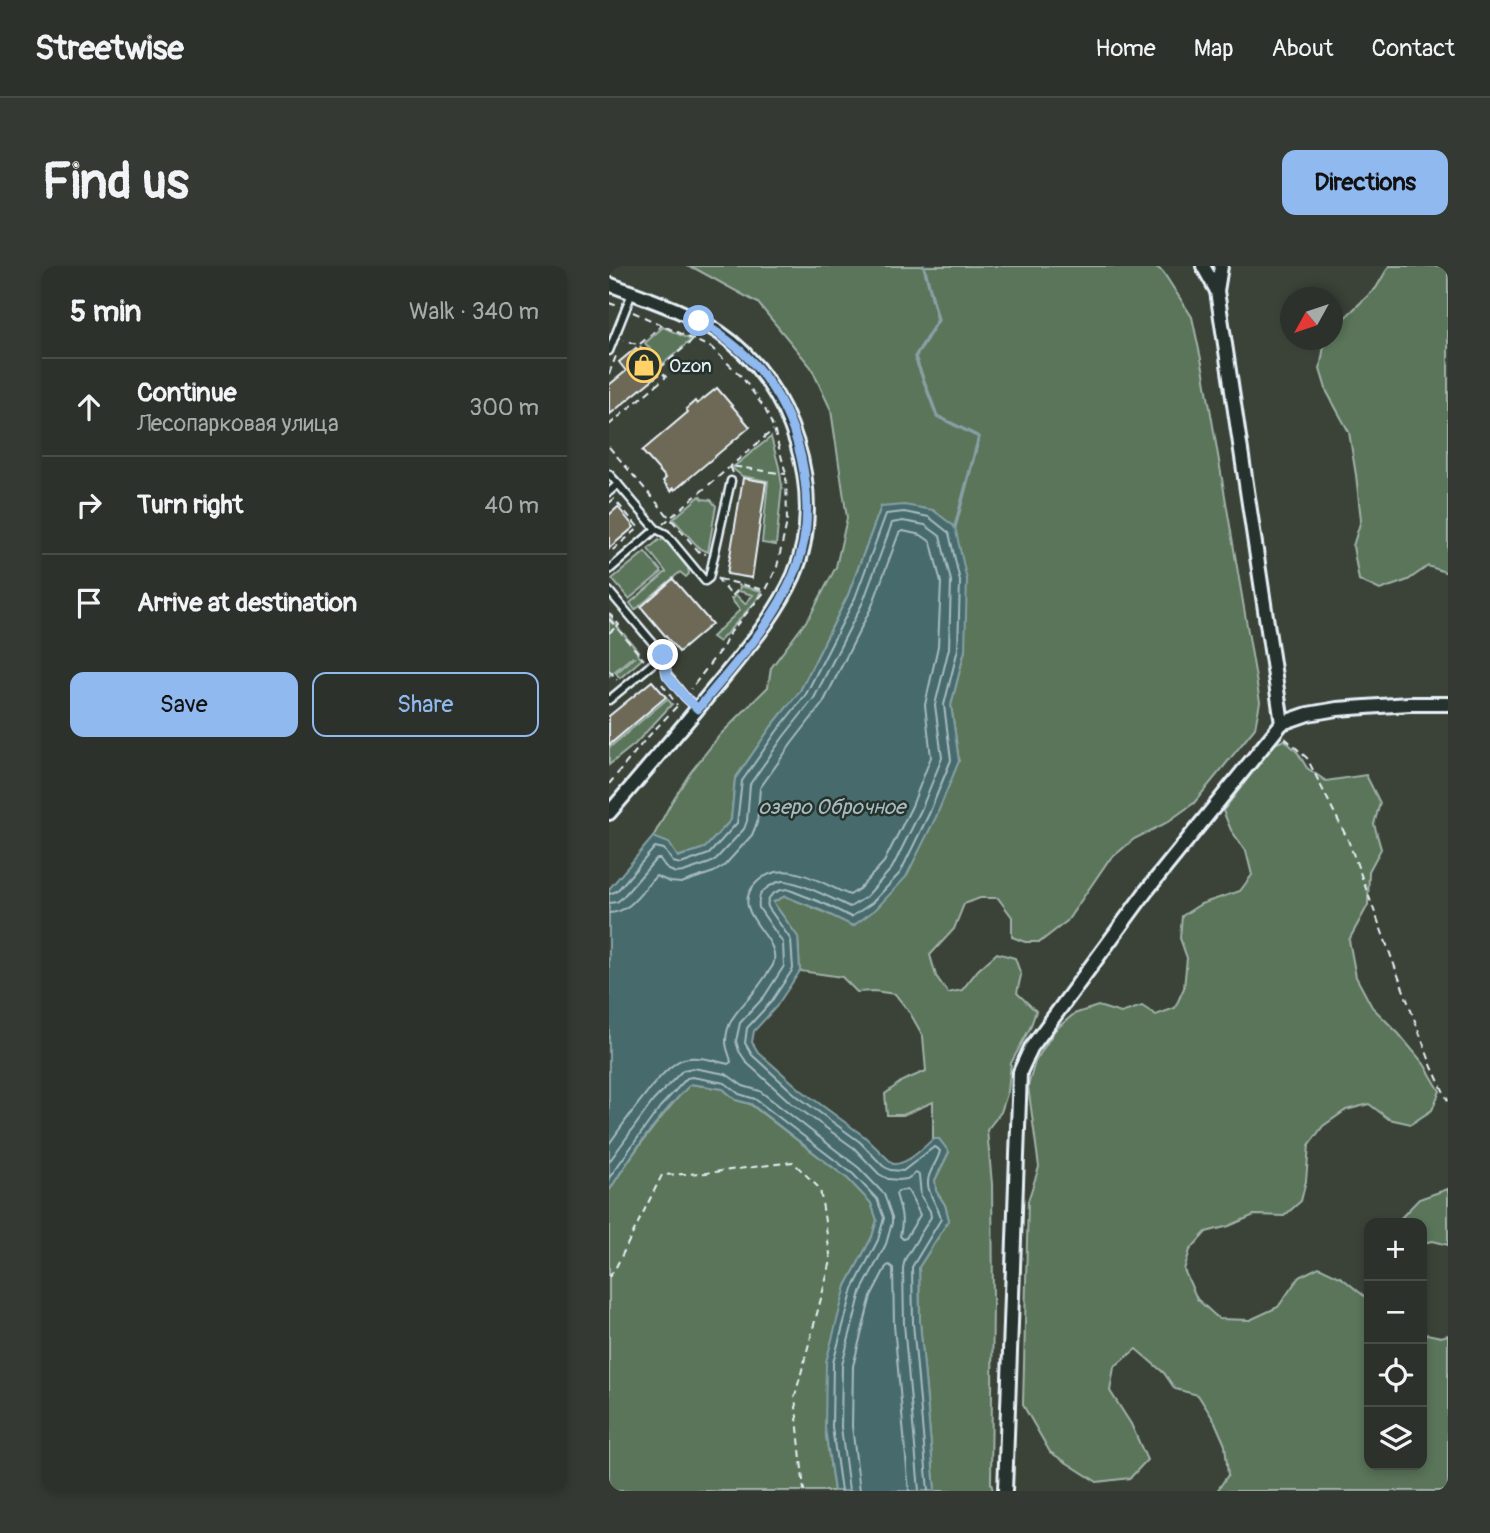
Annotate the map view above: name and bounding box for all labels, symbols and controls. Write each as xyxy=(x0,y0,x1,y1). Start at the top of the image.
text: Streetwise xyxy=(35,28,184,69)
text: Home xyxy=(1095,34,1156,63)
text: Map xyxy=(1194,34,1234,63)
text: About xyxy=(1272,34,1334,63)
text: Contact xyxy=(1372,34,1455,63)
button: Directions xyxy=(1282,150,1448,215)
text: Find us xyxy=(42,152,189,213)
north arrow xyxy=(1280,287,1343,350)
text: 5 min xyxy=(70,293,141,330)
text: Walk · 340 m xyxy=(409,297,539,326)
route start xyxy=(683,305,714,336)
shop icon: Ozon xyxy=(625,346,663,384)
place label: Ozon xyxy=(669,354,712,378)
text: Continue xyxy=(137,377,237,409)
icon: ahead xyxy=(70,388,108,426)
text: 300 m xyxy=(469,393,539,422)
text: Лесопарковая улица xyxy=(137,409,339,438)
icon: right xyxy=(70,486,108,524)
text: Turn right xyxy=(137,489,243,521)
text: 40 m xyxy=(485,491,539,520)
icon: arrive xyxy=(70,584,108,622)
text: Arrive at destination xyxy=(137,587,357,619)
route end xyxy=(647,639,678,670)
button: Save xyxy=(70,672,298,737)
button: Share xyxy=(312,672,539,737)
water label: озеро Оброчное xyxy=(759,794,908,821)
map controls xyxy=(1364,1218,1427,1470)
button: + xyxy=(1364,1218,1427,1281)
button: − xyxy=(1364,1281,1427,1344)
button: locate xyxy=(1364,1344,1427,1407)
button: layers xyxy=(1364,1407,1427,1470)

